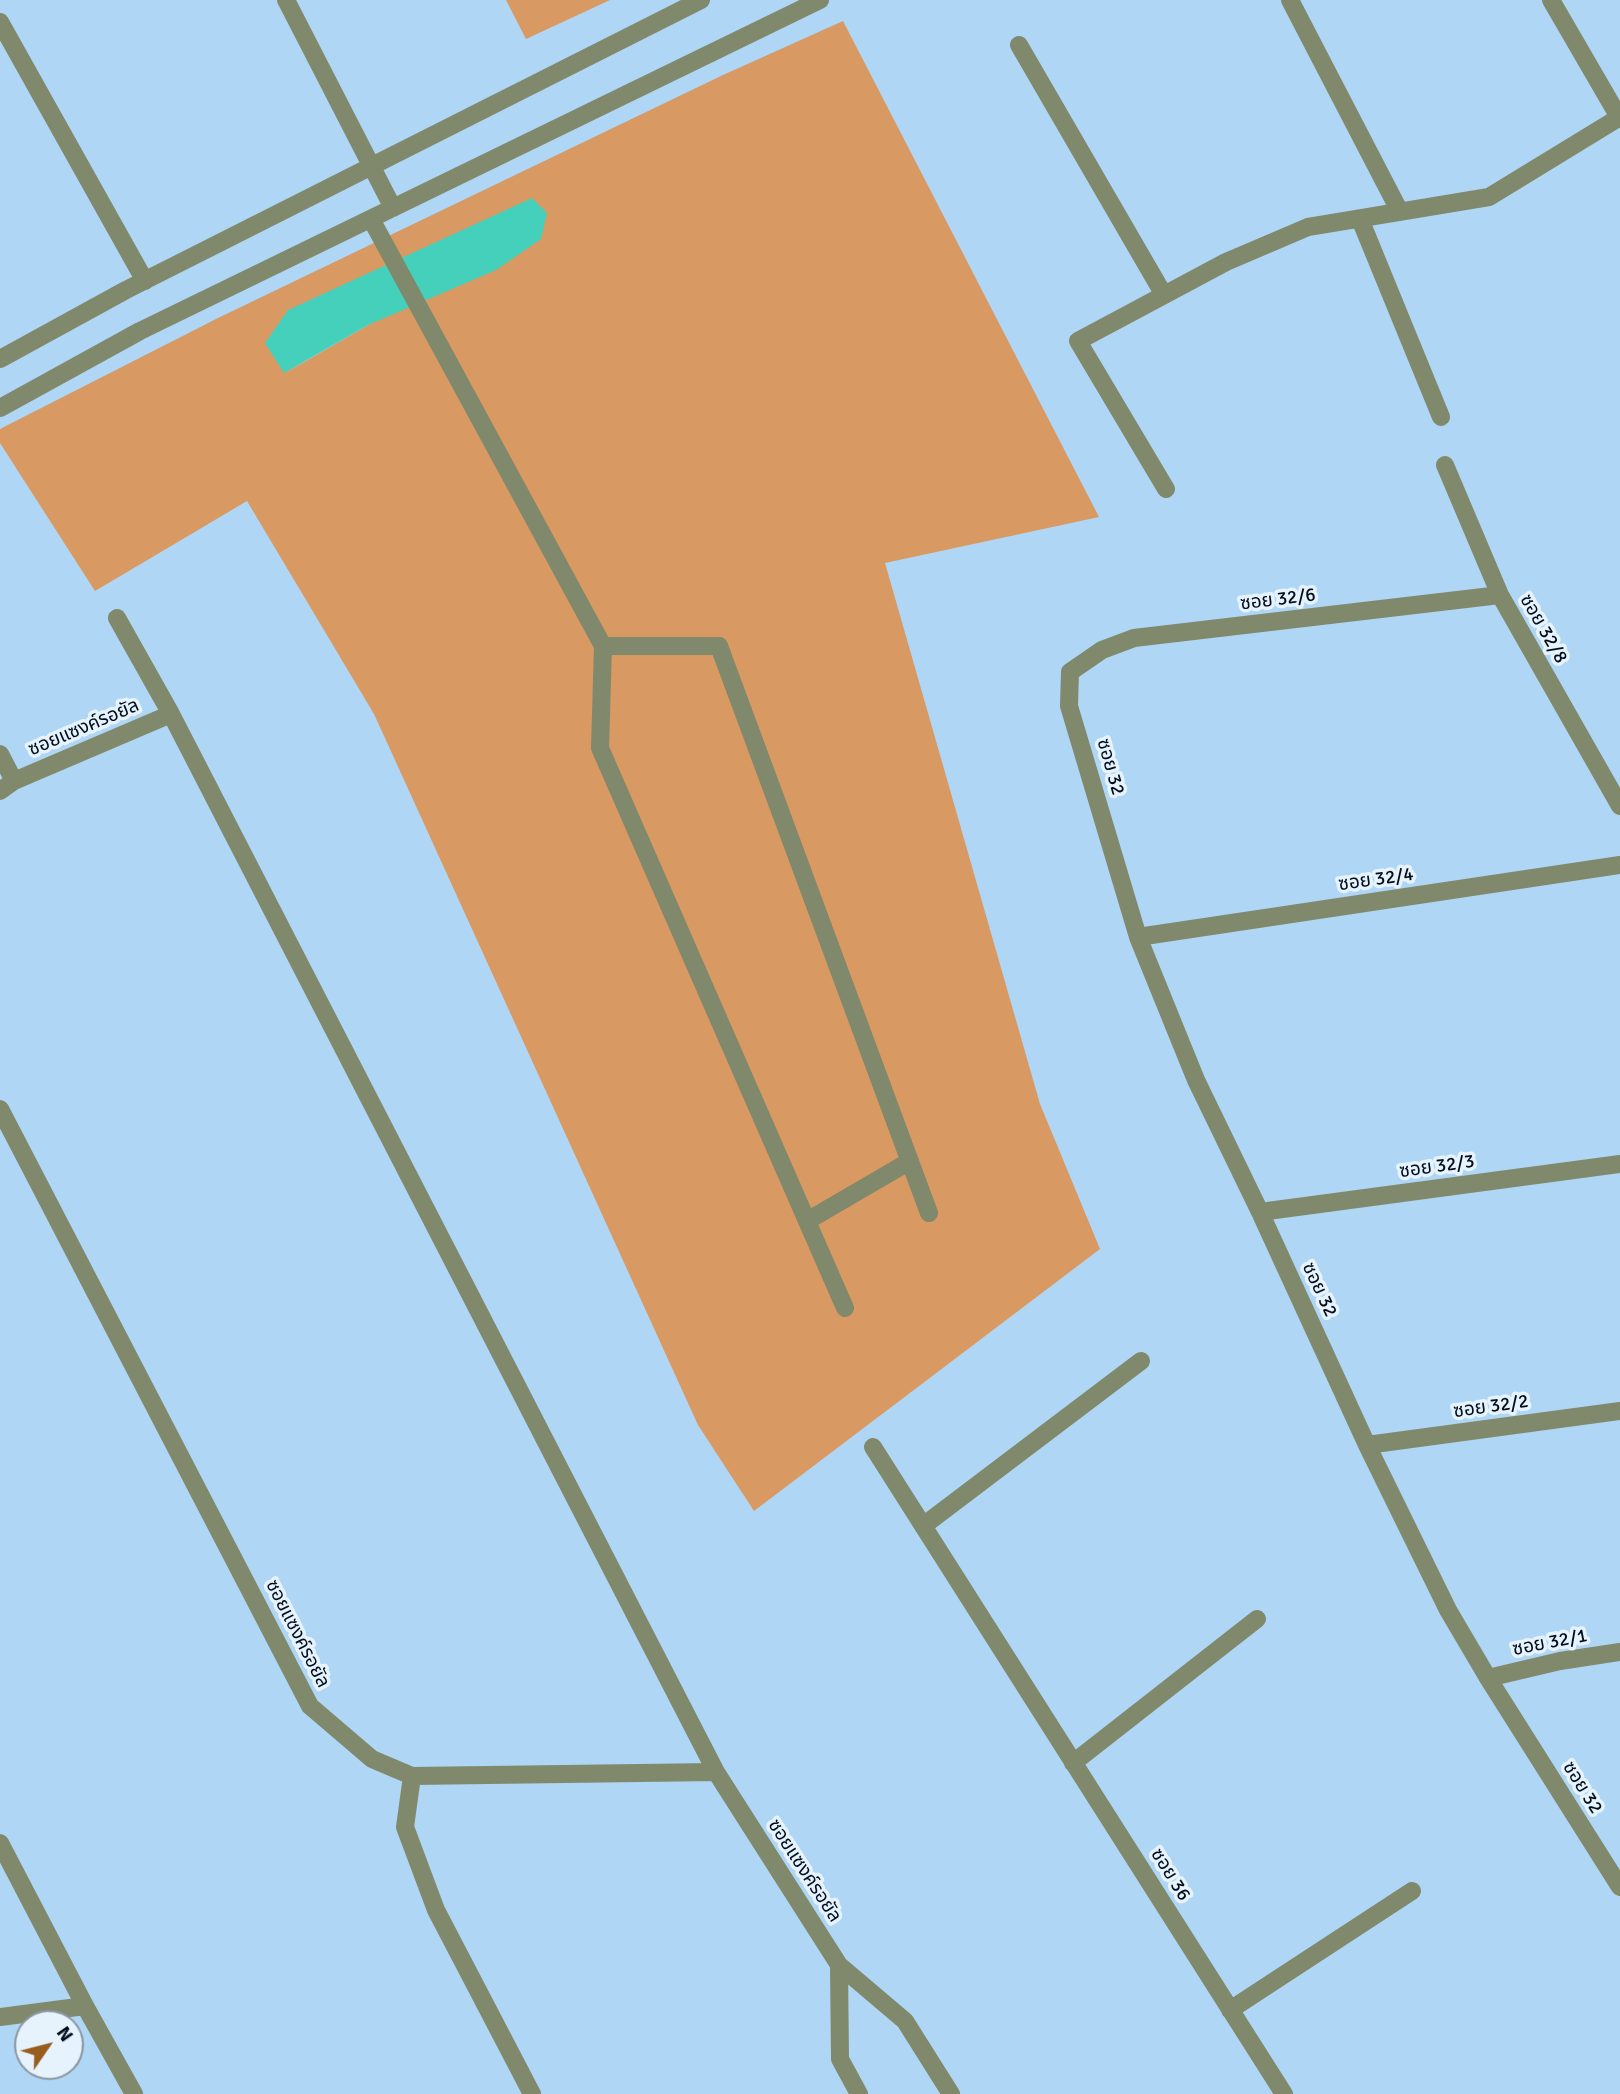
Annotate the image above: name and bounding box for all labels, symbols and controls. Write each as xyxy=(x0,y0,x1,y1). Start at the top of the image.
street label: ซอย 32/6 xyxy=(1239,584,1317,616)
street label: ซอย 32/8 xyxy=(1514,591,1572,667)
street label: ซอยแซงค์รอยัล xyxy=(25,694,143,762)
street label: ซอย 32 xyxy=(1091,736,1129,798)
street label: ซอย 32/4 xyxy=(1337,863,1415,897)
street label: ซอย 32/3 xyxy=(1398,1150,1476,1184)
street label: ซอย 32 xyxy=(1297,1259,1341,1321)
street label: ซอย 32/2 xyxy=(1452,1390,1530,1424)
street label: ซอยแซงค์รอยัล xyxy=(260,1576,334,1692)
street label: ซอย 32/1 xyxy=(1511,1625,1589,1661)
street label: ซอย 32 xyxy=(1557,1758,1607,1818)
street label: ซอยแซงค์รอยัล xyxy=(762,1815,846,1927)
street label: ซอย 36 xyxy=(1145,1845,1195,1905)
north arrow xyxy=(14,2010,84,2080)
text: N xyxy=(51,2022,78,2046)

